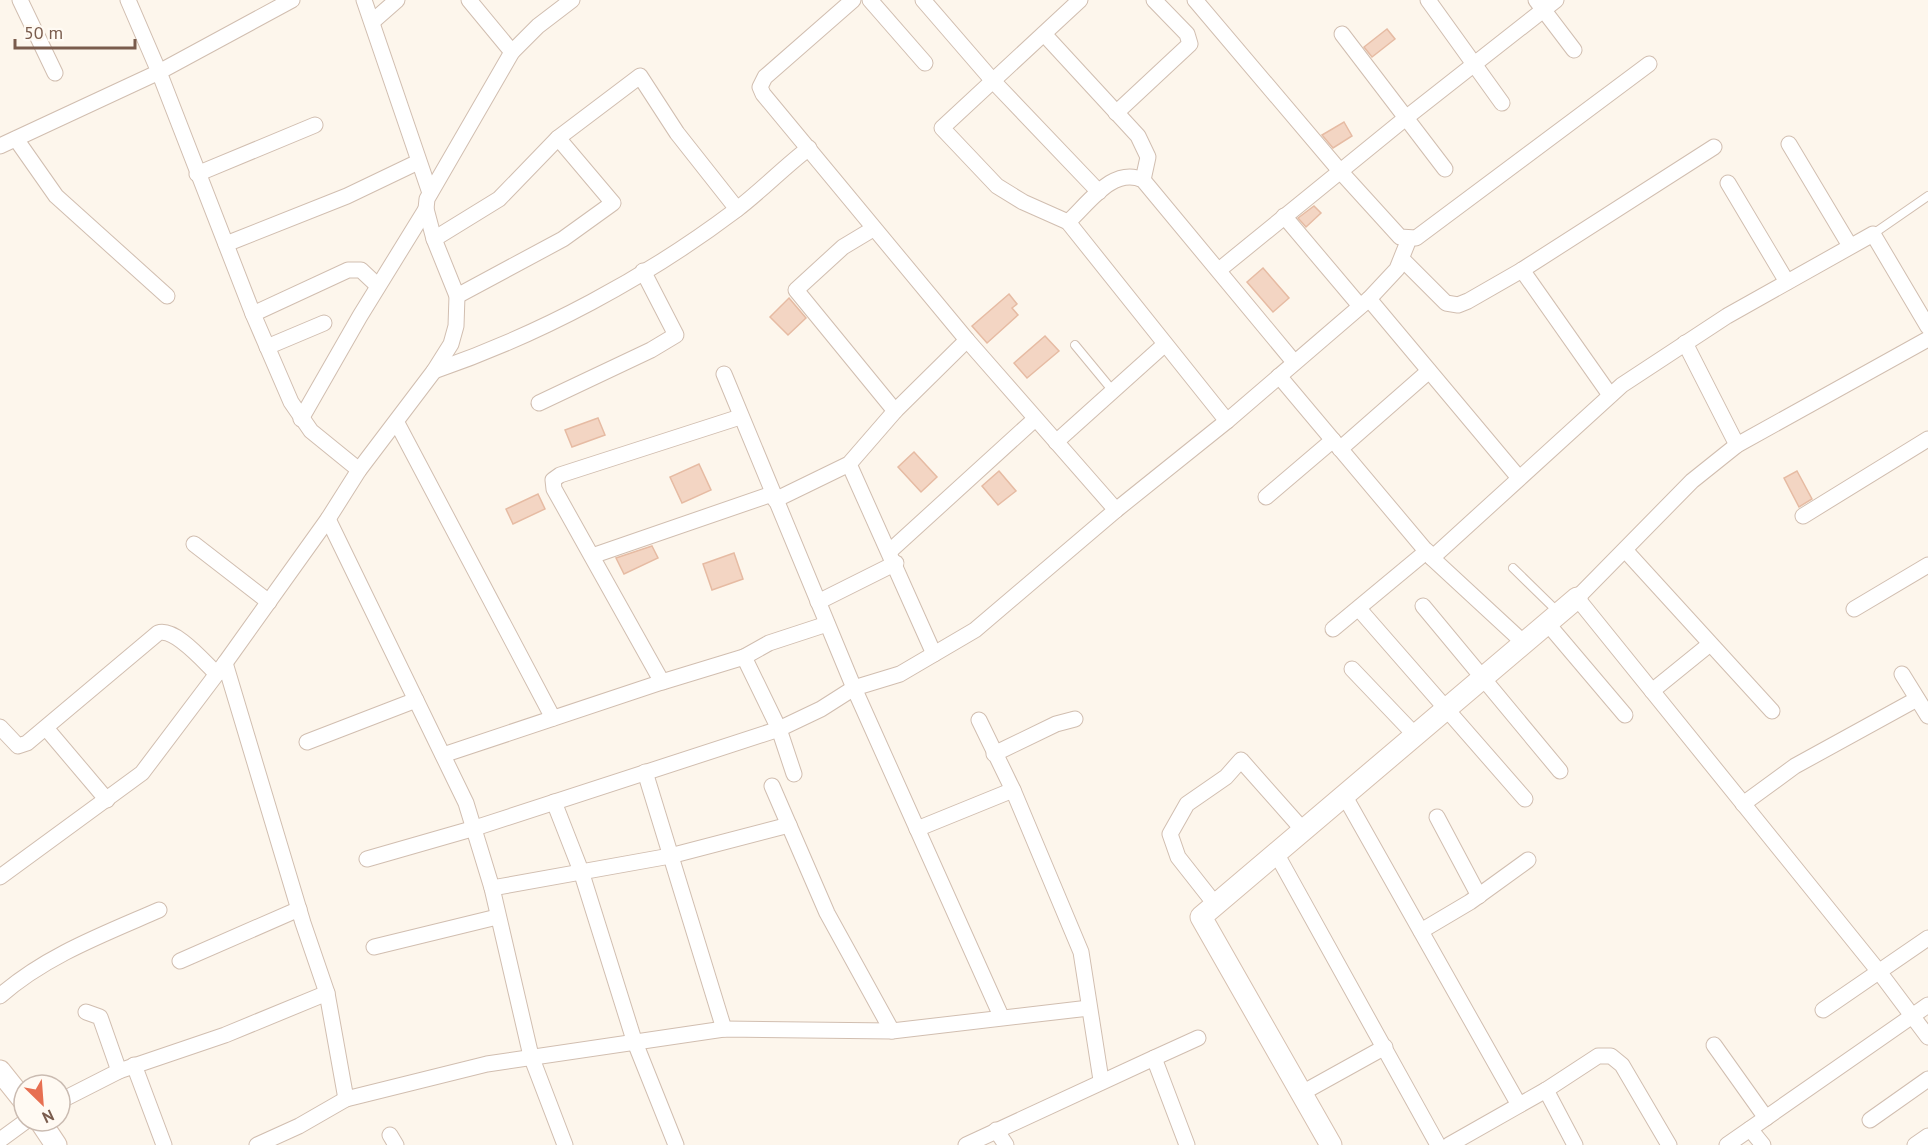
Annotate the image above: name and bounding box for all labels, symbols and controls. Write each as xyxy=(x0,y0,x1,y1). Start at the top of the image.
scale bar xyxy=(15,12,135,50)
text: 50 m xyxy=(24,21,63,44)
north arrow xyxy=(12,1073,72,1133)
text: N xyxy=(39,1105,57,1128)

